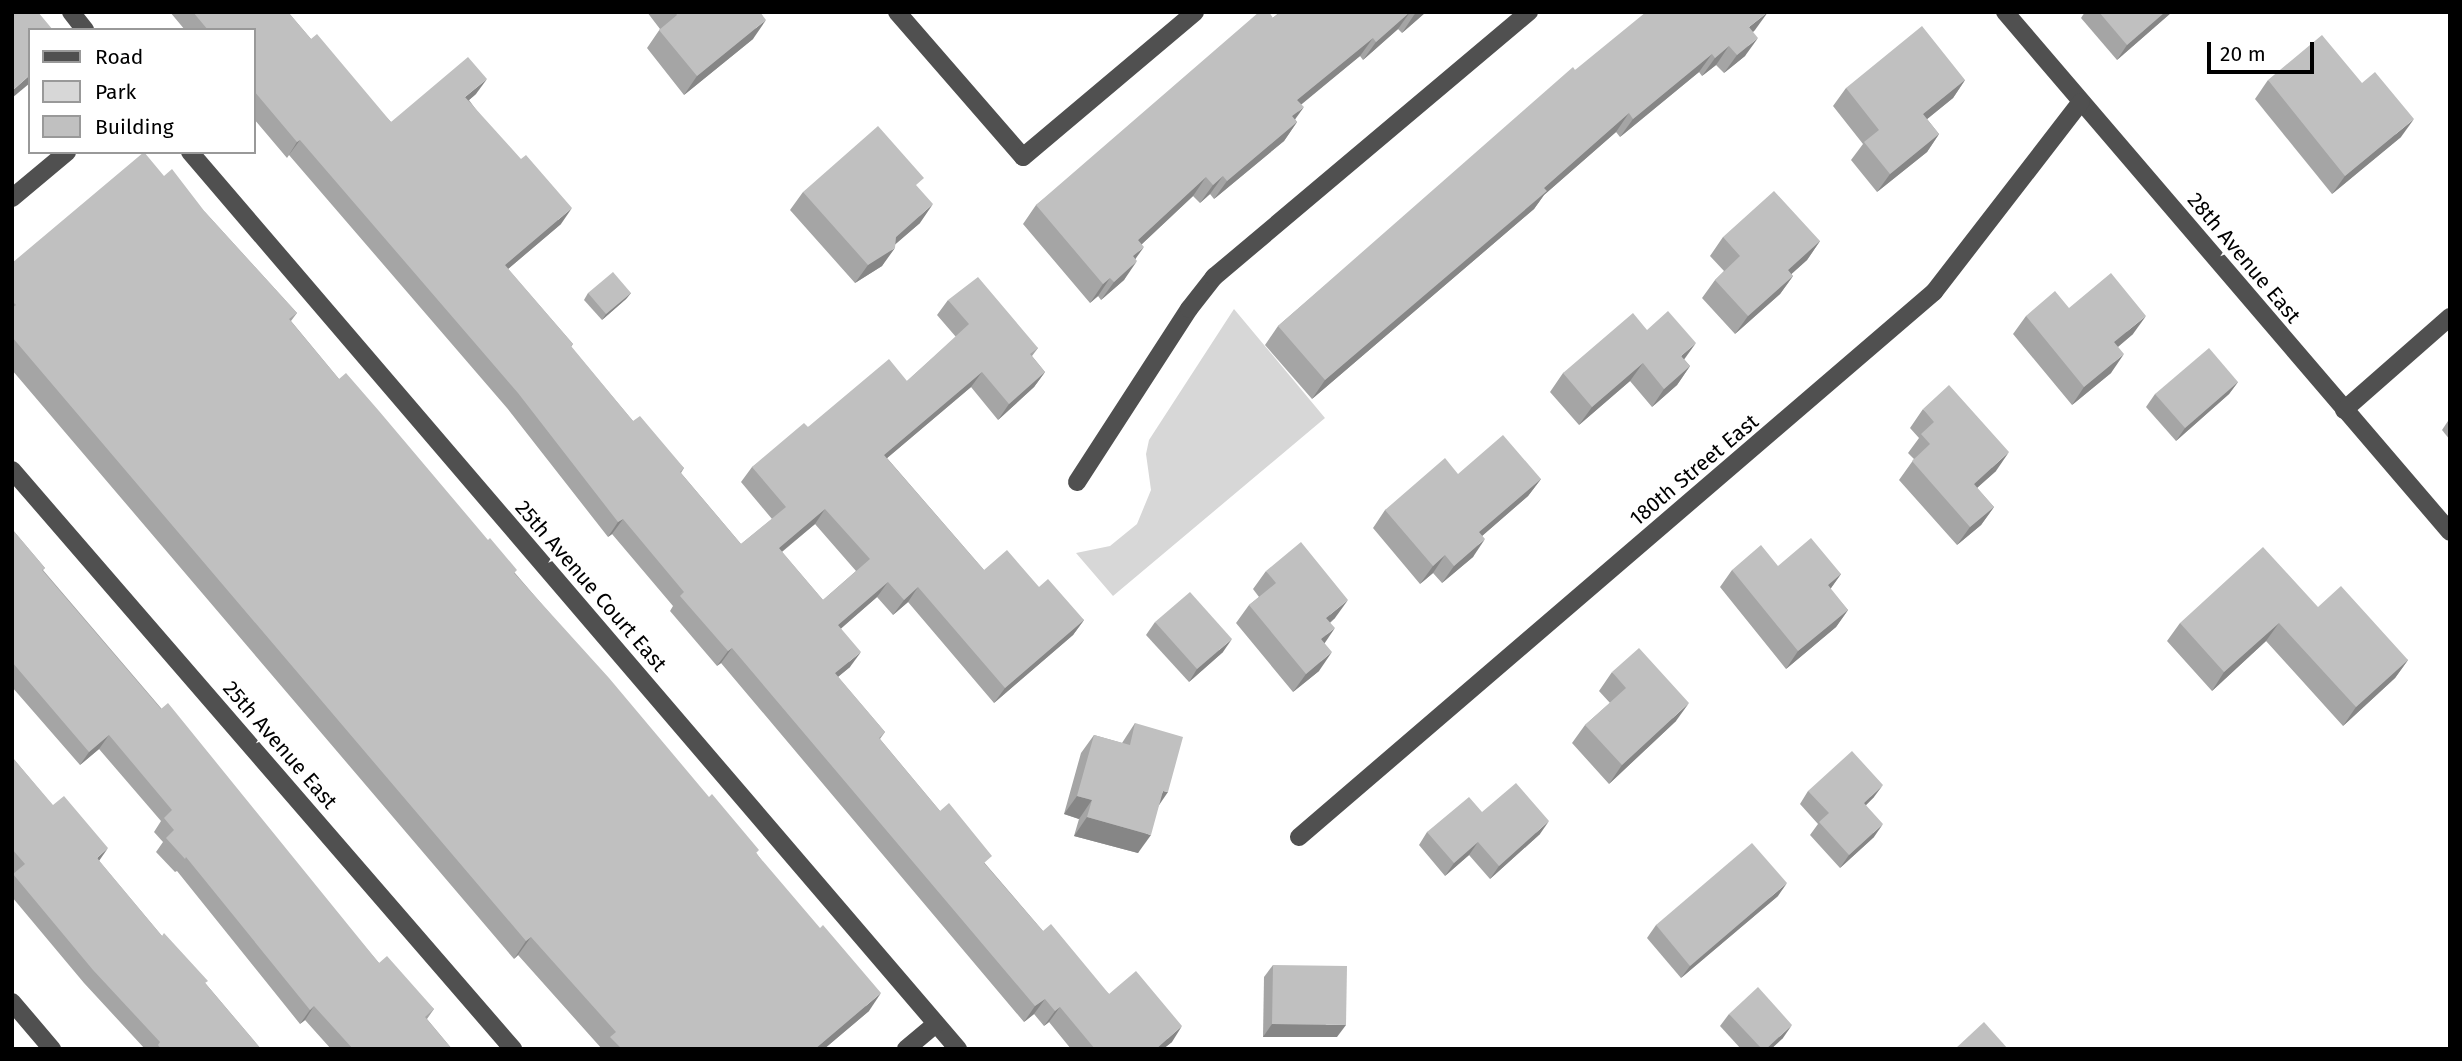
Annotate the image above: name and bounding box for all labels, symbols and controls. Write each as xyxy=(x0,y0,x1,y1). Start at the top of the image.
legend xyxy=(28,28,256,154)
scale bar xyxy=(2210,28,2317,72)
text: 20 m xyxy=(2220,41,2266,67)
text: Road xyxy=(95,44,143,70)
text: Park xyxy=(95,79,136,105)
text: Building xyxy=(95,114,174,140)
street label: 28th Avenue East xyxy=(2182,188,2306,328)
street label: 180th Street East xyxy=(1625,409,1763,531)
street label: 25th Avenue Court East xyxy=(510,495,672,677)
street label: 25th Avenue East xyxy=(218,676,342,814)

